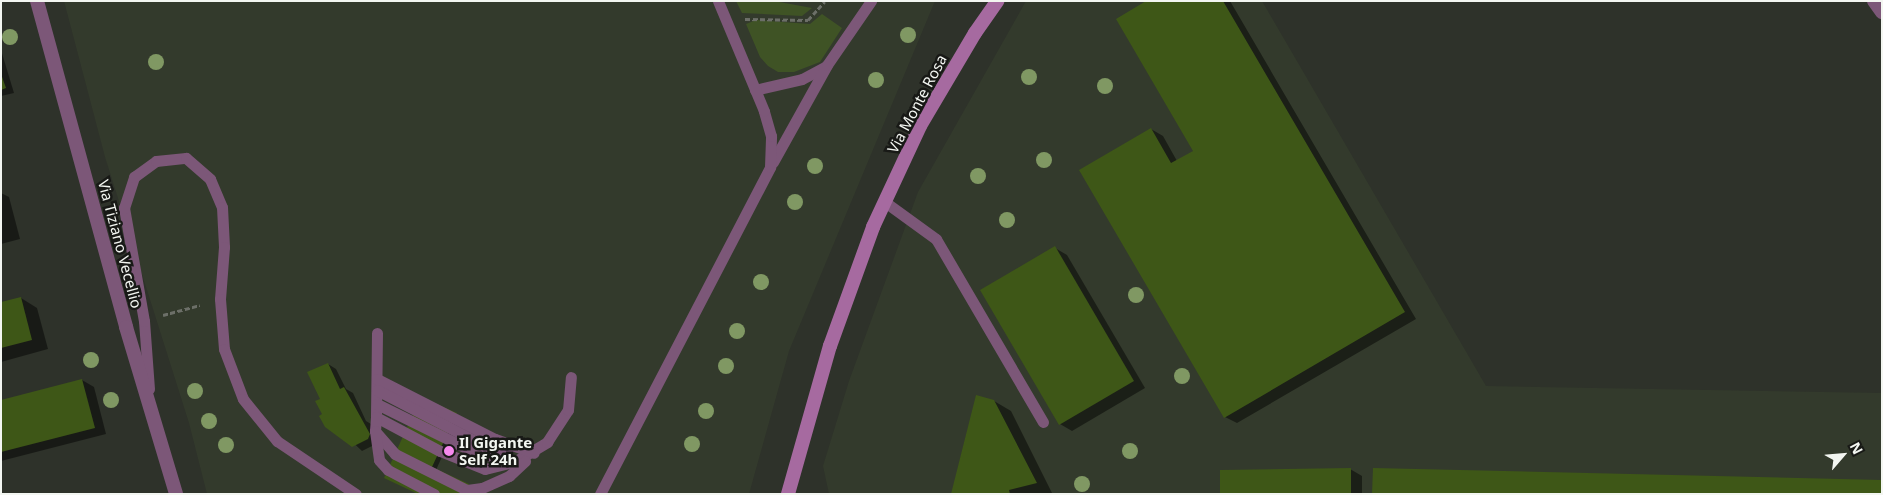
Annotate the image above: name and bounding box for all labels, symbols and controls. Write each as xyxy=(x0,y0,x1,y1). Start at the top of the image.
street label: Via Monte Rosa xyxy=(883,52,951,156)
street label: Via Tiziano Vecellio xyxy=(94,178,146,310)
north arrow xyxy=(1818,430,1868,480)
place label: Il Gigante Self 24h xyxy=(459,433,532,468)
text: N xyxy=(1846,439,1868,457)
marker: Il Gigante Self 24h xyxy=(443,445,455,457)

